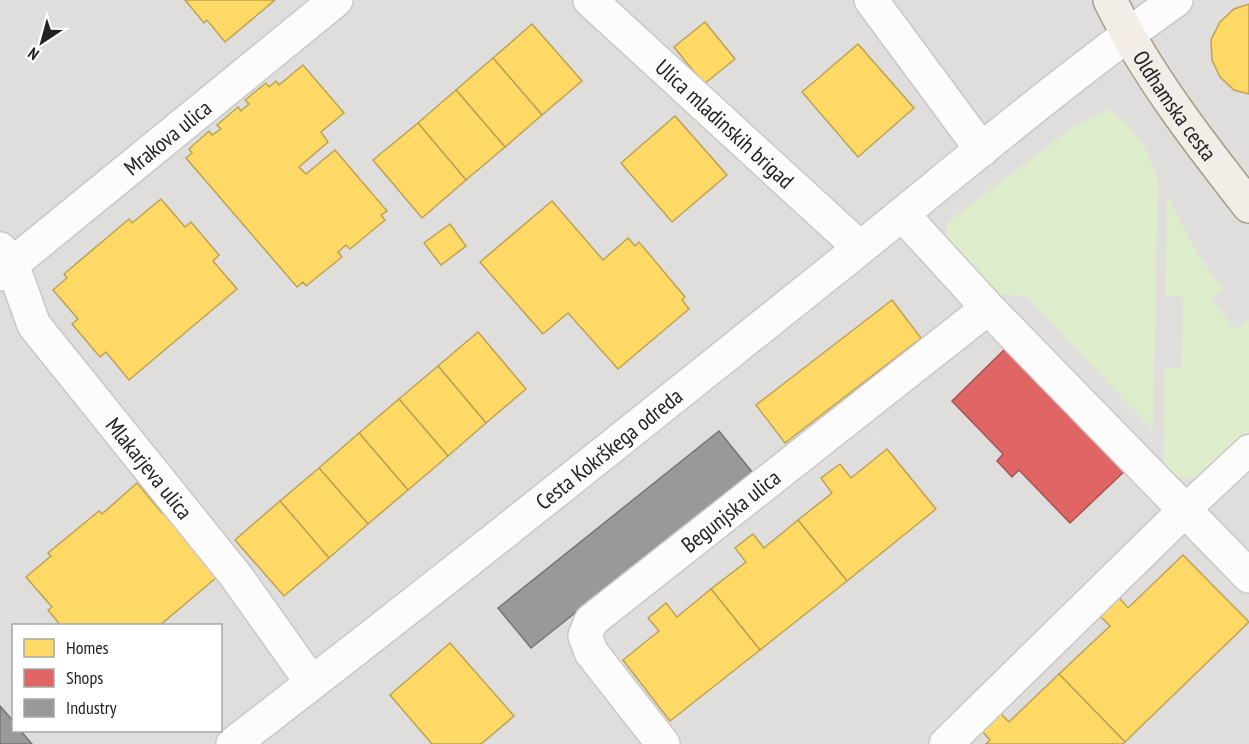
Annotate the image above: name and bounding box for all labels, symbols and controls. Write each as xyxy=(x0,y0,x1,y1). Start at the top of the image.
north arrow xyxy=(12,12,72,72)
text: N xyxy=(24,44,43,65)
street label: Oldhamska cesta xyxy=(1127,45,1223,166)
street label: Ulica mladinskih brigad xyxy=(650,53,800,194)
street label: Mrakova ulica xyxy=(118,94,217,181)
street label: Cesta Kokrškega odreda xyxy=(530,382,688,516)
street label: Mlakarjeva ulica xyxy=(100,412,199,525)
street label: Begunjska ulica xyxy=(676,463,786,558)
legend xyxy=(12,624,222,732)
text: Homes xyxy=(66,636,109,659)
text: Shops xyxy=(66,666,103,689)
text: Industry xyxy=(66,696,117,719)

